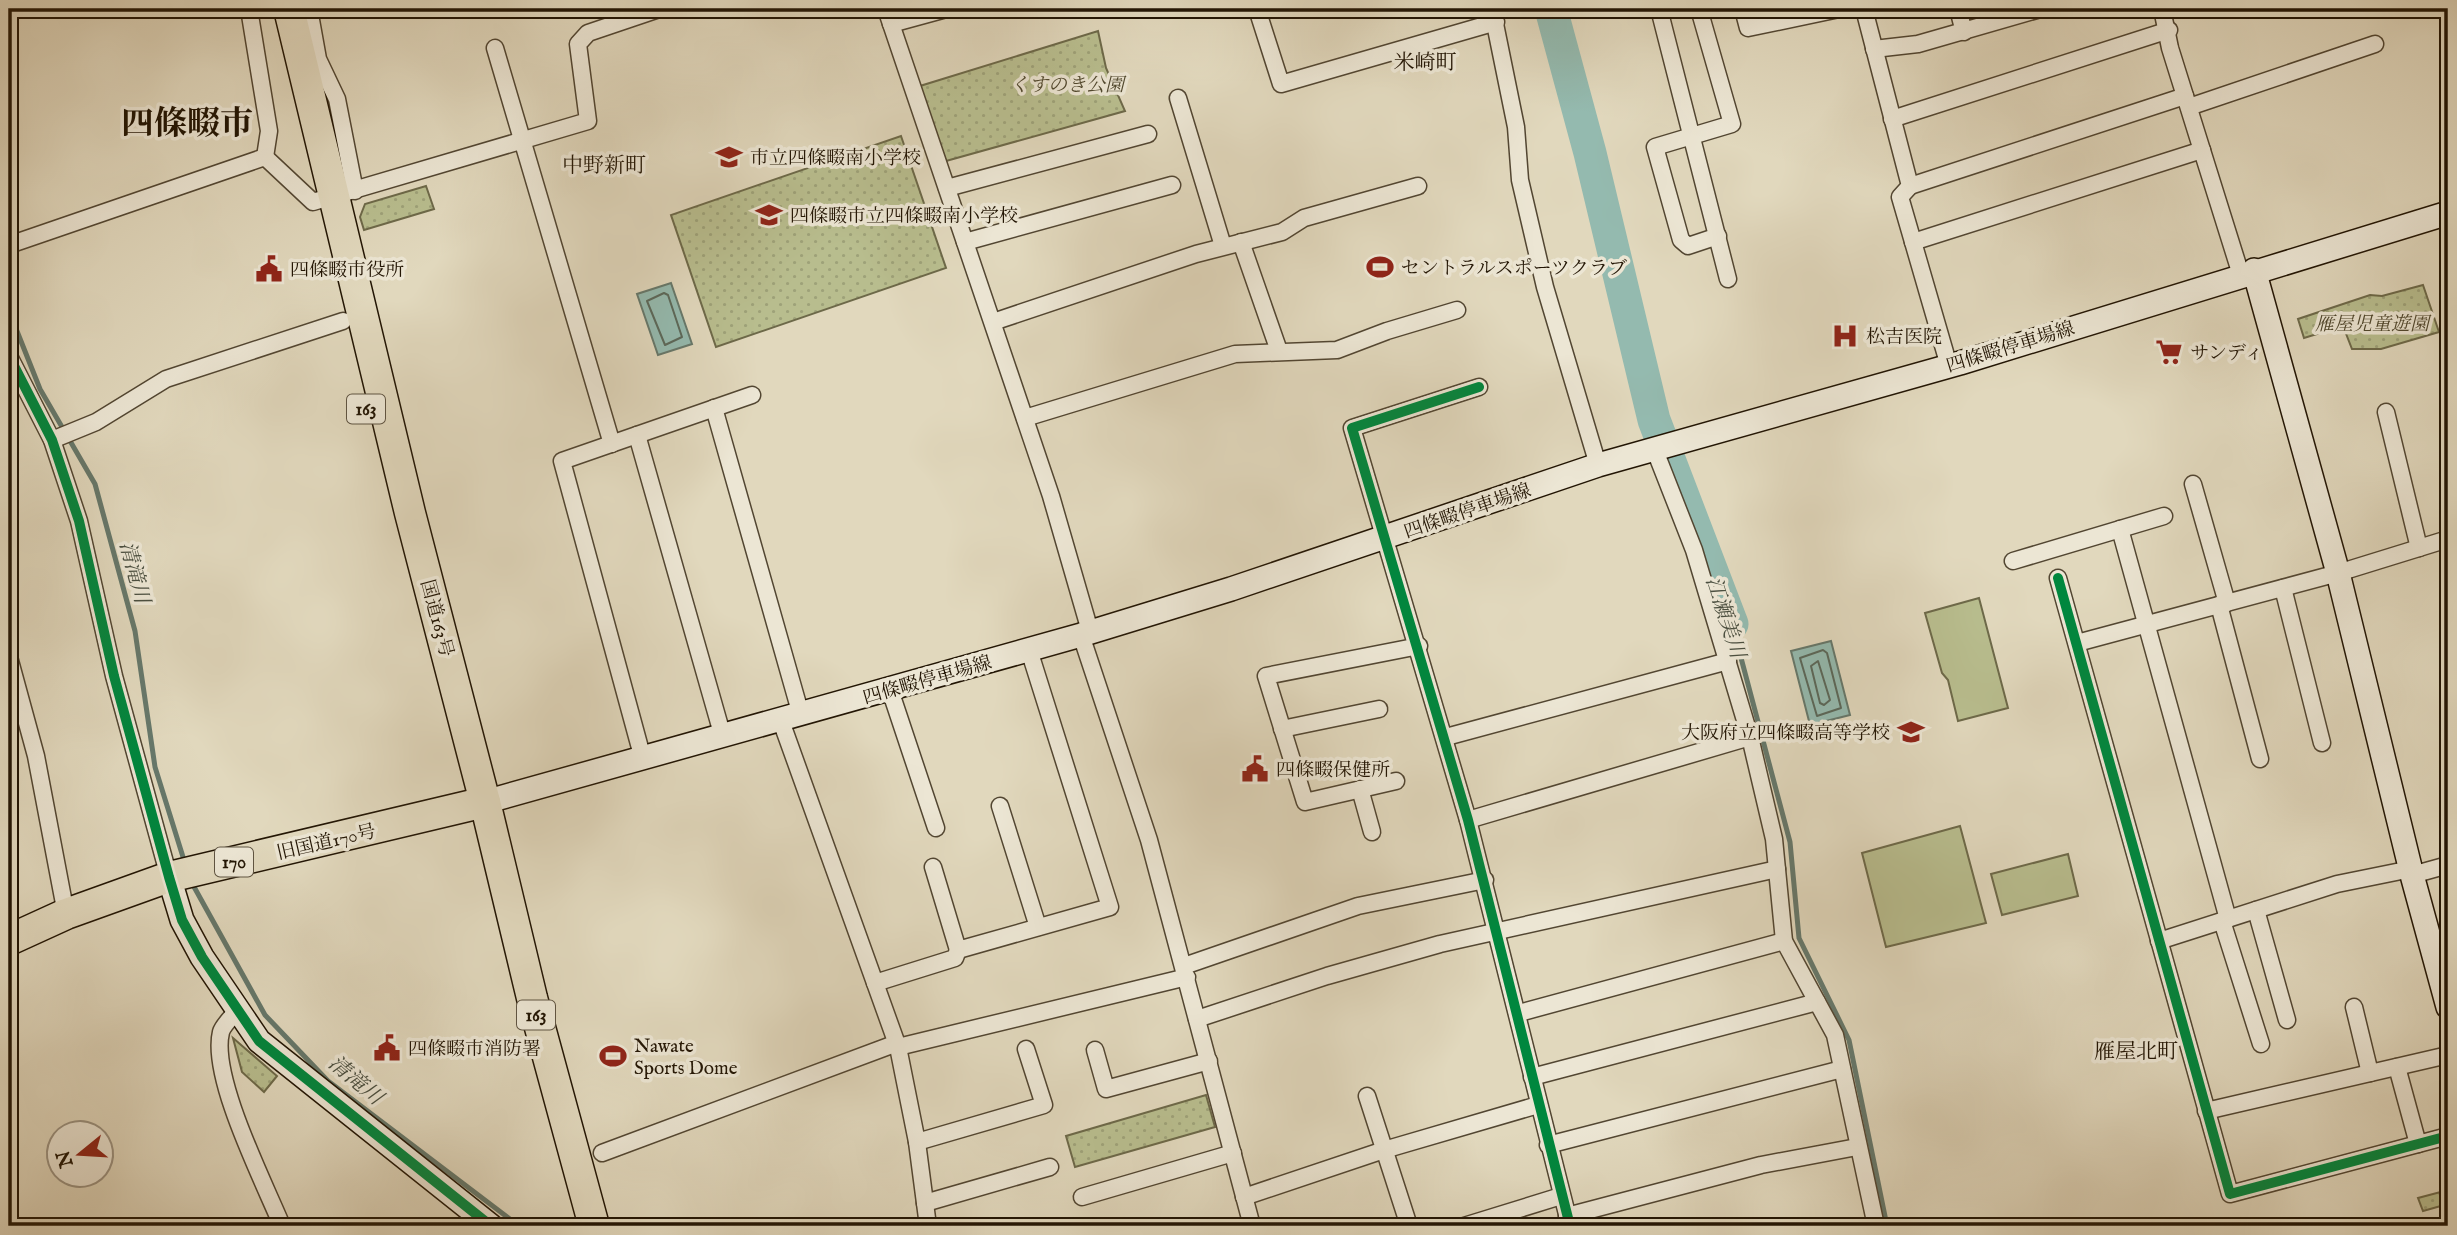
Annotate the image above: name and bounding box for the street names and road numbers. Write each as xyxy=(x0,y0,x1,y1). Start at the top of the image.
street label: 四條畷停車場線 xyxy=(1943,317,2078,379)
road number: 163 xyxy=(347,394,385,424)
street label: 四條畷停車場線 xyxy=(1401,479,1534,545)
street label: 国道163号 xyxy=(414,577,458,660)
street label: 四條畷停車場線 xyxy=(860,651,995,711)
street label: 旧国道170号 xyxy=(274,820,379,866)
road number: 170 xyxy=(215,848,253,876)
road number: 163 xyxy=(517,1000,555,1030)

